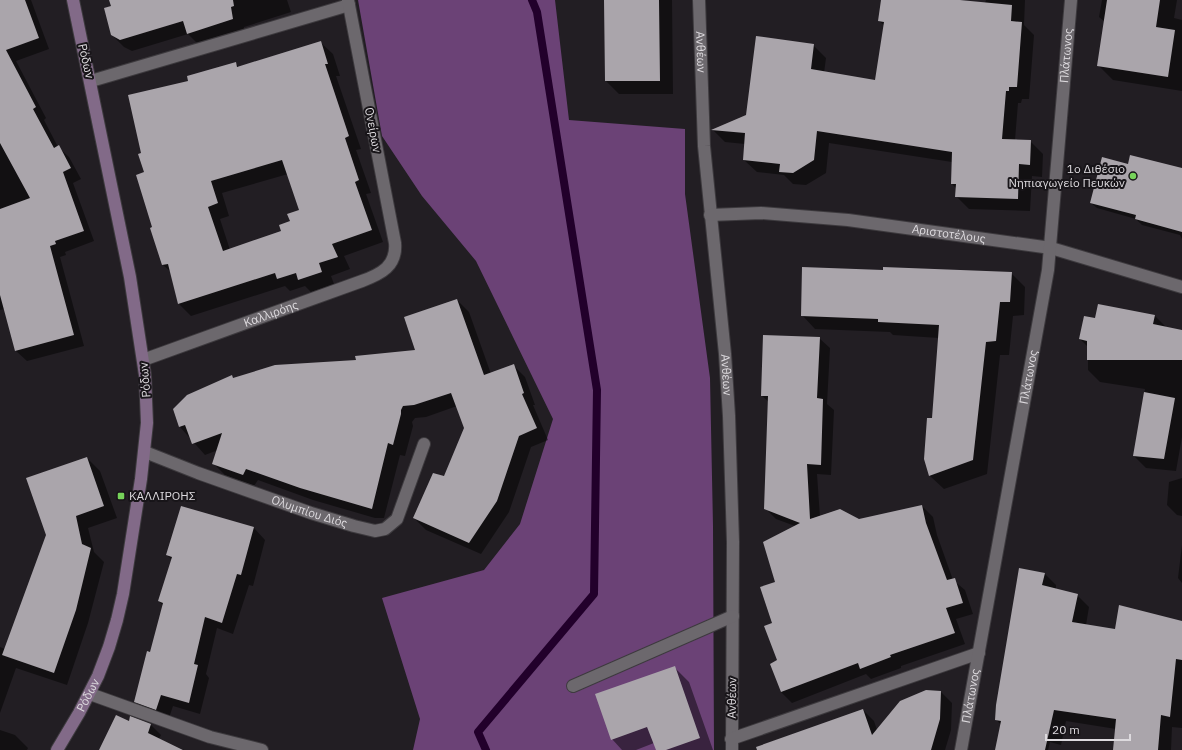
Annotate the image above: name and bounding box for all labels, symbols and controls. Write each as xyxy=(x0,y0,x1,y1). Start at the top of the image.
street label: Πλάτωνος xyxy=(1056,27,1076,84)
street label: Ανθέων xyxy=(693,31,709,73)
street label: Ρόδων xyxy=(75,42,98,80)
street label: Ονείρων xyxy=(362,106,385,154)
place label: 1ο Διθέσιο Νηπιαγωγείο Πευκών xyxy=(1009,161,1125,190)
marker: 1ο Διθέσιο Νηπιαγωγείο Πευκών xyxy=(1128,171,1138,181)
street label: Αριστοτέλους xyxy=(911,221,987,246)
street label: Καλλιρόης xyxy=(241,297,300,330)
street label: Πλάτωνος xyxy=(1016,348,1040,405)
street label: Ανθέων xyxy=(718,354,736,396)
street label: Ρόδων xyxy=(135,362,154,398)
place label: ΚΑΛΛΙΡΟΗΣ xyxy=(129,488,196,503)
marker: ΚΑΛΛΙΡΟΗΣ xyxy=(116,491,126,501)
street label: Ολυμπίου Διός xyxy=(270,492,350,531)
street label: Πλάτωνος xyxy=(958,667,983,724)
street label: Ρόδων xyxy=(73,676,102,714)
street label: Ανθέων xyxy=(724,677,739,719)
scale bar xyxy=(1046,716,1130,742)
text: 20 m xyxy=(1052,722,1080,737)

